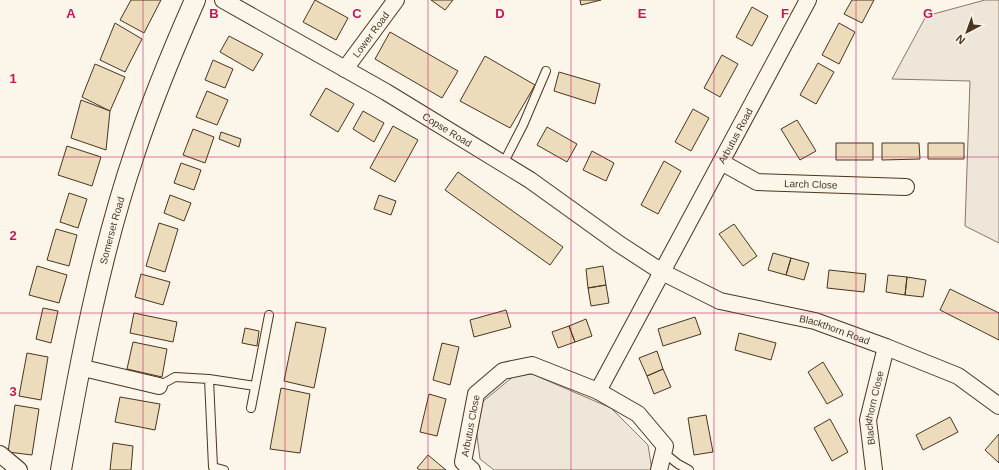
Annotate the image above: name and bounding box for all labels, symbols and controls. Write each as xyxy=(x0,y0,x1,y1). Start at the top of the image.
text: A xyxy=(66,6,76,21)
text: B xyxy=(209,6,219,21)
text: C xyxy=(352,6,362,21)
text: D xyxy=(495,6,505,21)
text: E xyxy=(638,6,647,21)
text: F xyxy=(781,6,789,21)
text: G xyxy=(923,6,933,21)
street label: Lower Road xyxy=(350,10,391,60)
north arrow xyxy=(947,12,987,52)
text: N xyxy=(953,32,967,47)
text: 1 xyxy=(9,71,17,86)
street label: Arbutus Road xyxy=(716,106,755,166)
street label: Copse Road xyxy=(420,111,474,149)
street label: Larch Close xyxy=(784,178,838,191)
street label: Somerset Road xyxy=(98,195,127,265)
text: 2 xyxy=(9,228,17,243)
street label: Blackthorn Road xyxy=(798,313,871,347)
street label: Blackthorn Close xyxy=(863,369,886,446)
text: 3 xyxy=(9,384,17,399)
street label: Arbutus Close xyxy=(459,393,482,458)

